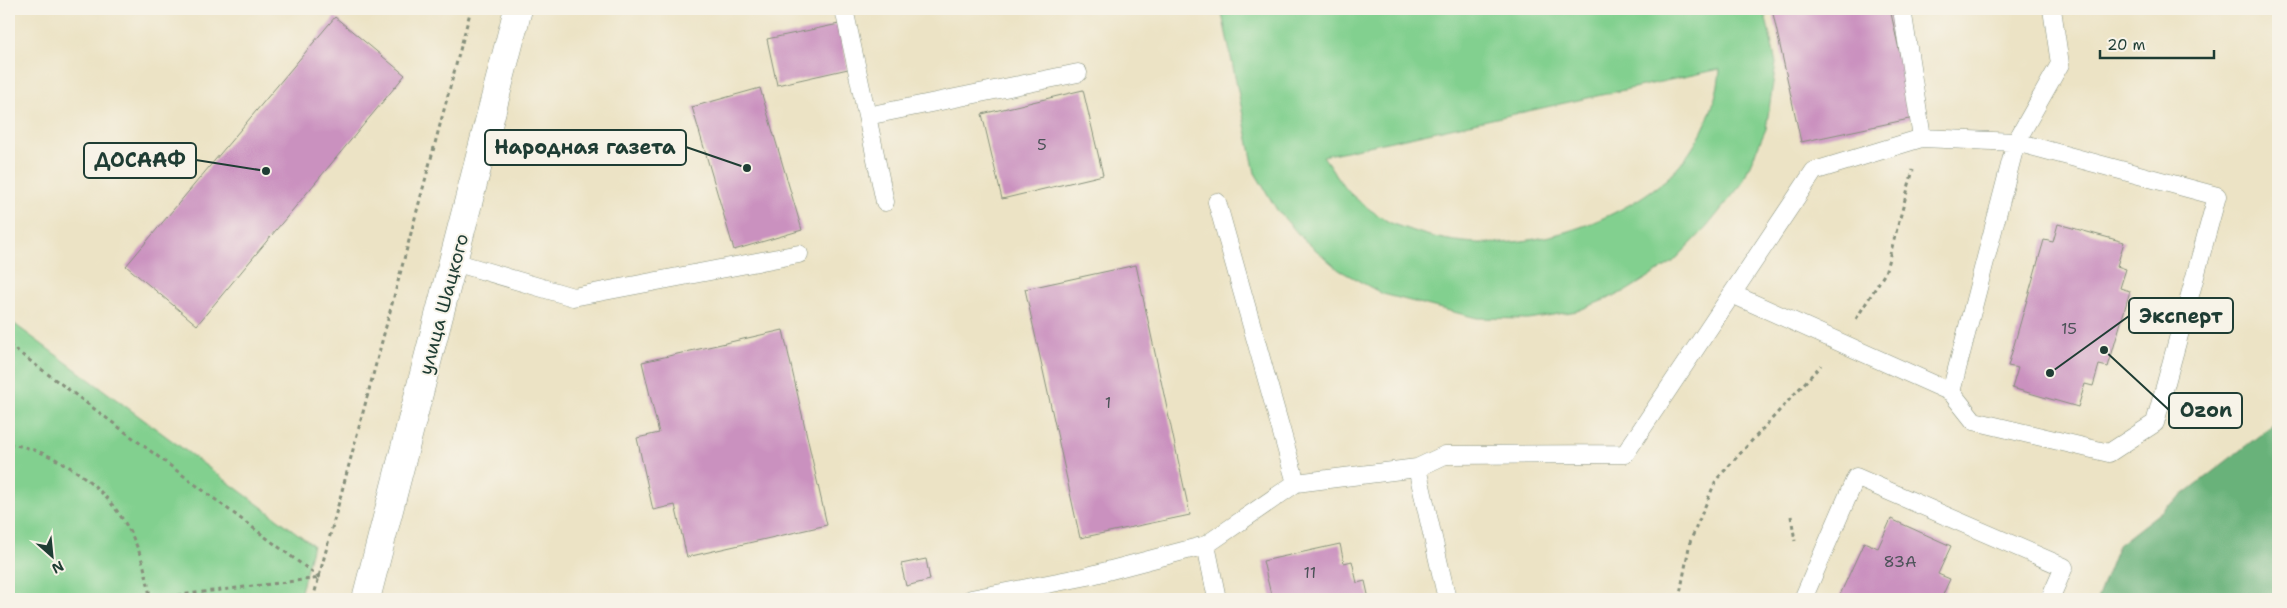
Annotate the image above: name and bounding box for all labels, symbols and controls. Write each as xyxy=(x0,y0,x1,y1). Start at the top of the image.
scale bar xyxy=(2100,28,2213,60)
text: 20 m xyxy=(2107,35,2146,55)
callout: Народная газета xyxy=(485,130,686,165)
text: Народная газета xyxy=(494,134,676,160)
house number: 5 xyxy=(1037,134,1047,155)
callout: ДОСААФ xyxy=(84,143,196,178)
text: ДОСААФ xyxy=(94,147,186,173)
street label: улица Шацкого xyxy=(413,231,474,378)
callout: Эксперт xyxy=(2129,298,2233,333)
text: Эксперт xyxy=(2139,303,2223,329)
house number: 15 xyxy=(2061,318,2077,339)
house number: 1 xyxy=(1105,392,1111,413)
callout: Ozon xyxy=(2169,393,2242,428)
text: Ozon xyxy=(2180,397,2232,423)
north arrow xyxy=(28,530,78,580)
house number: 83А xyxy=(1883,551,1917,572)
text: N xyxy=(49,557,67,578)
house number: 11 xyxy=(1304,562,1316,583)

